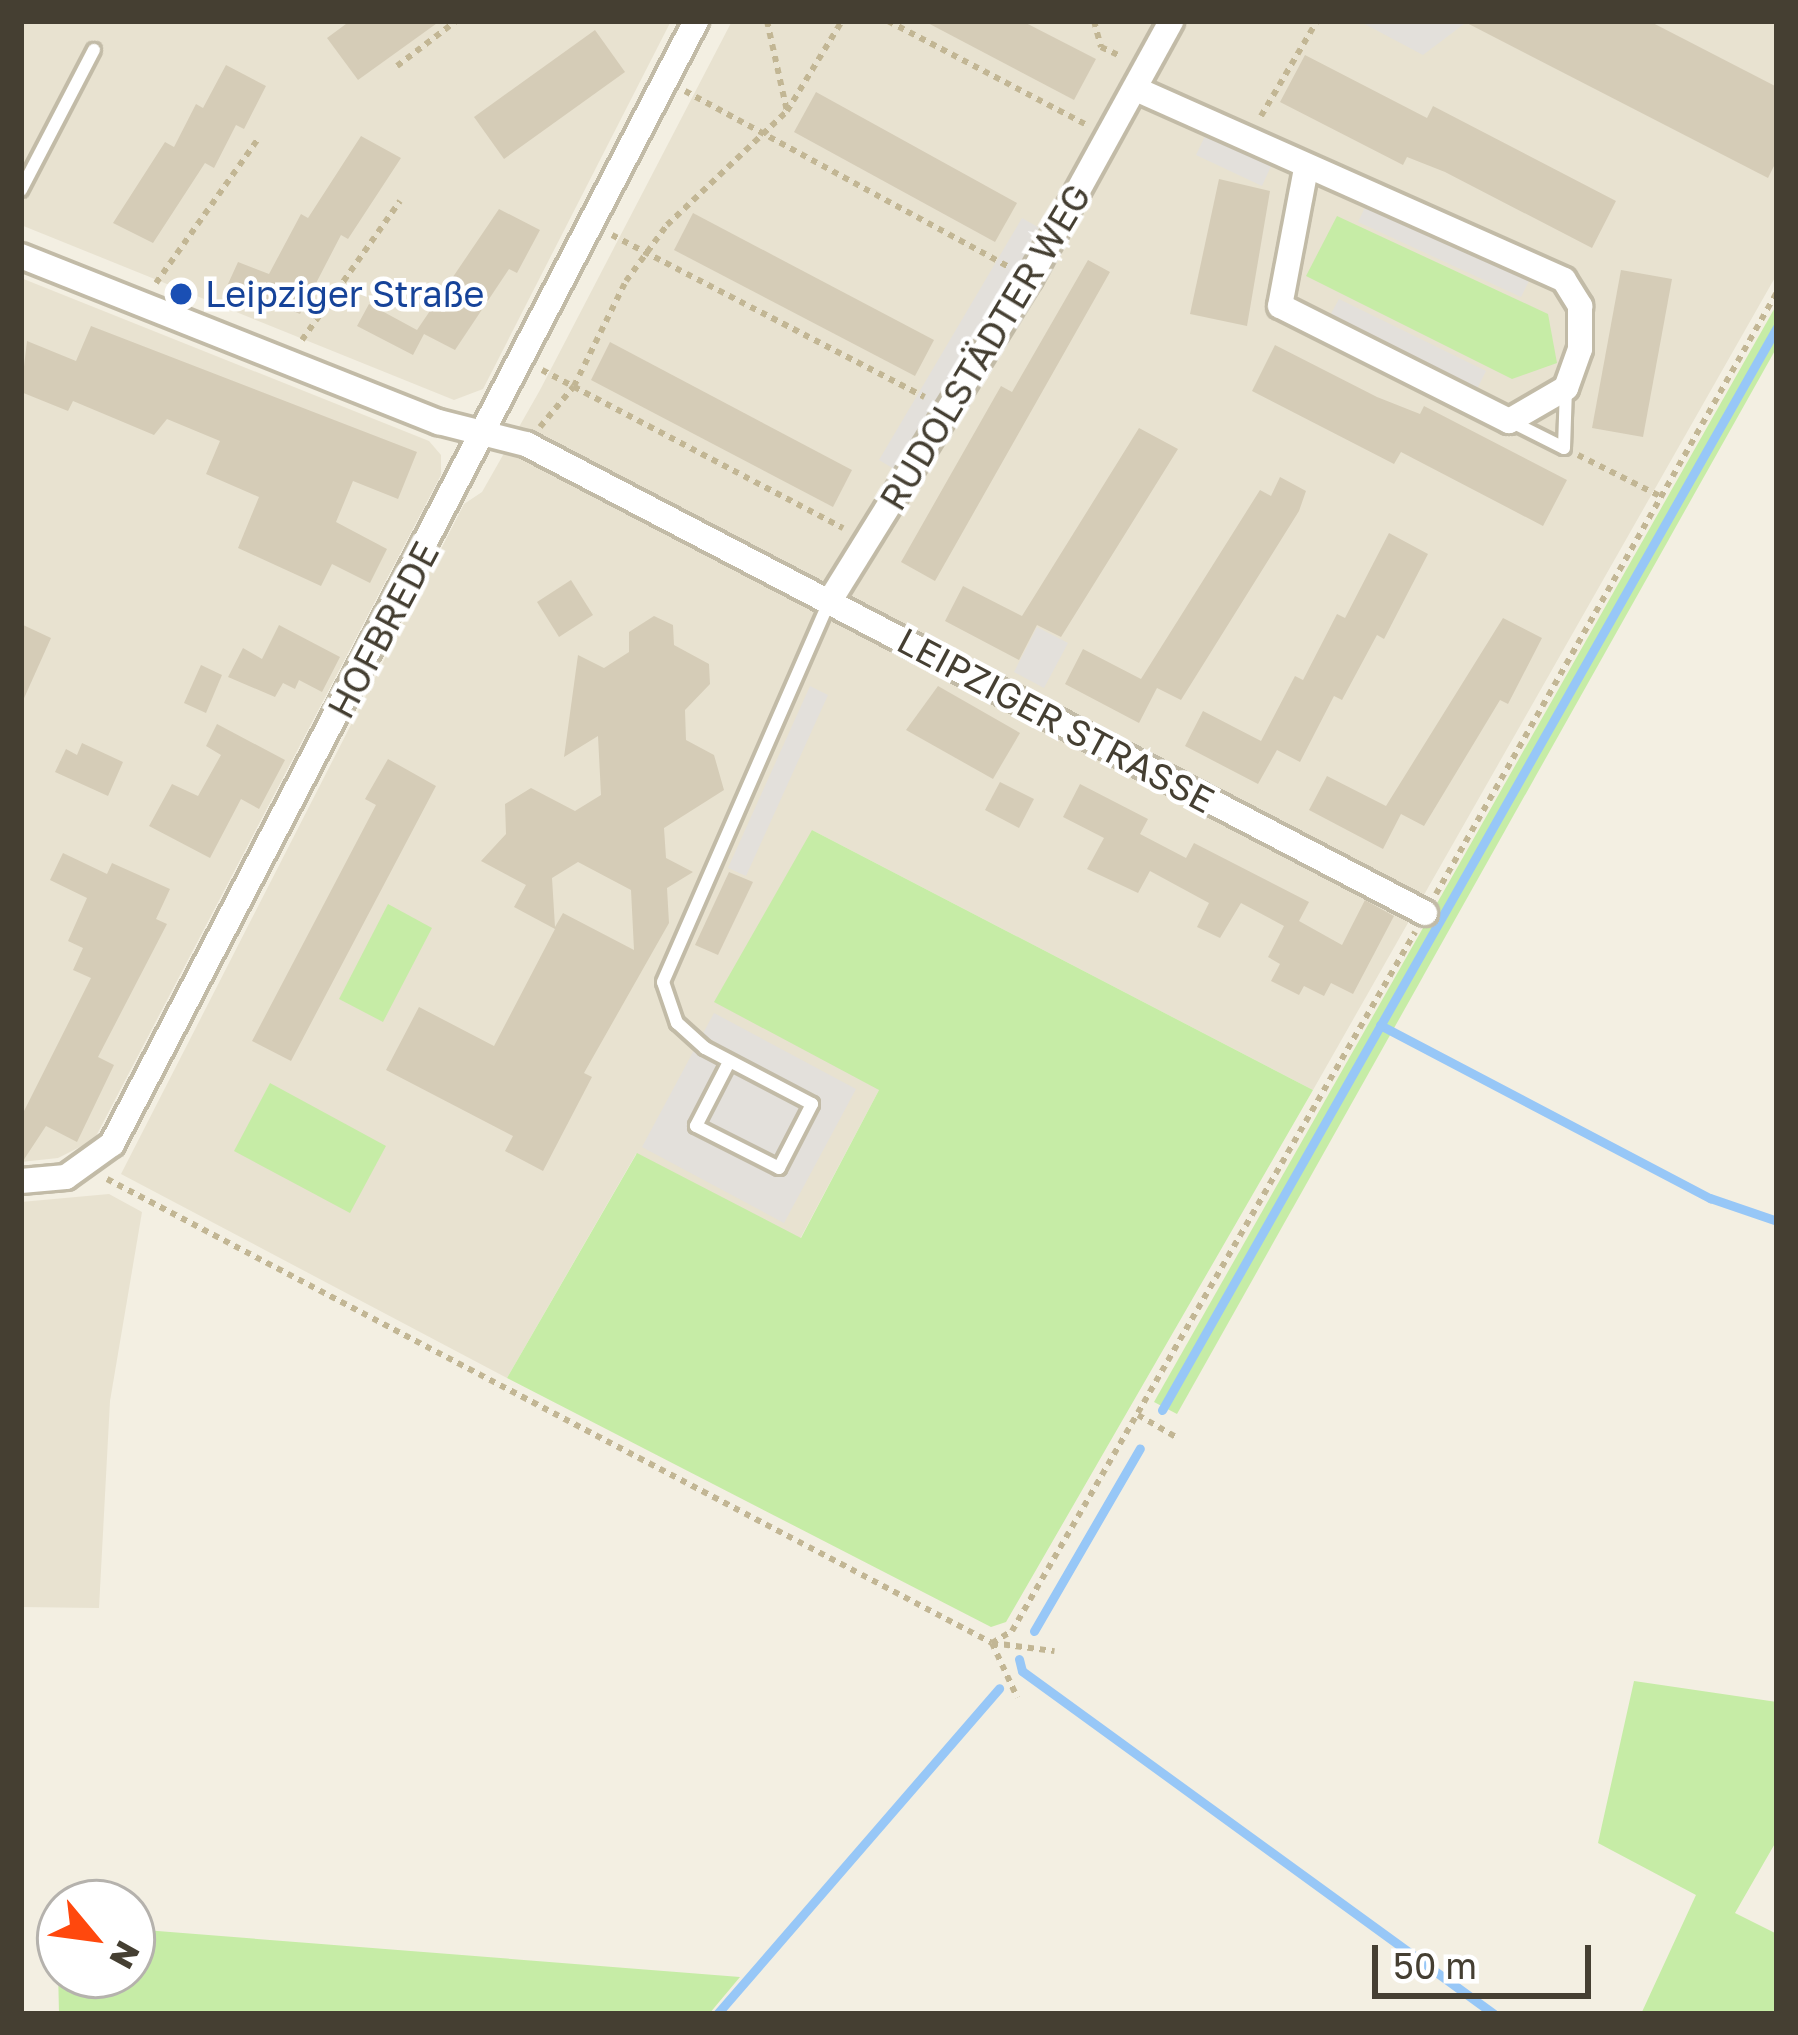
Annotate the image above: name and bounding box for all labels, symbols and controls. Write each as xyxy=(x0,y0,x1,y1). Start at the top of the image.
street label: RUDOLSTÄDTER WEG xyxy=(871,176,1099,518)
place label: Leipziger Straße xyxy=(205,272,484,316)
marker: Leipziger Straße xyxy=(168,281,194,307)
street label: HOFBREDE xyxy=(319,535,447,725)
street label: LEIPZIGER STRASSE xyxy=(890,618,1222,822)
north arrow xyxy=(36,1879,156,1999)
scale bar xyxy=(1378,1921,1597,1995)
text: N xyxy=(102,1935,148,1976)
text: 50 m xyxy=(1393,1944,1477,1987)

